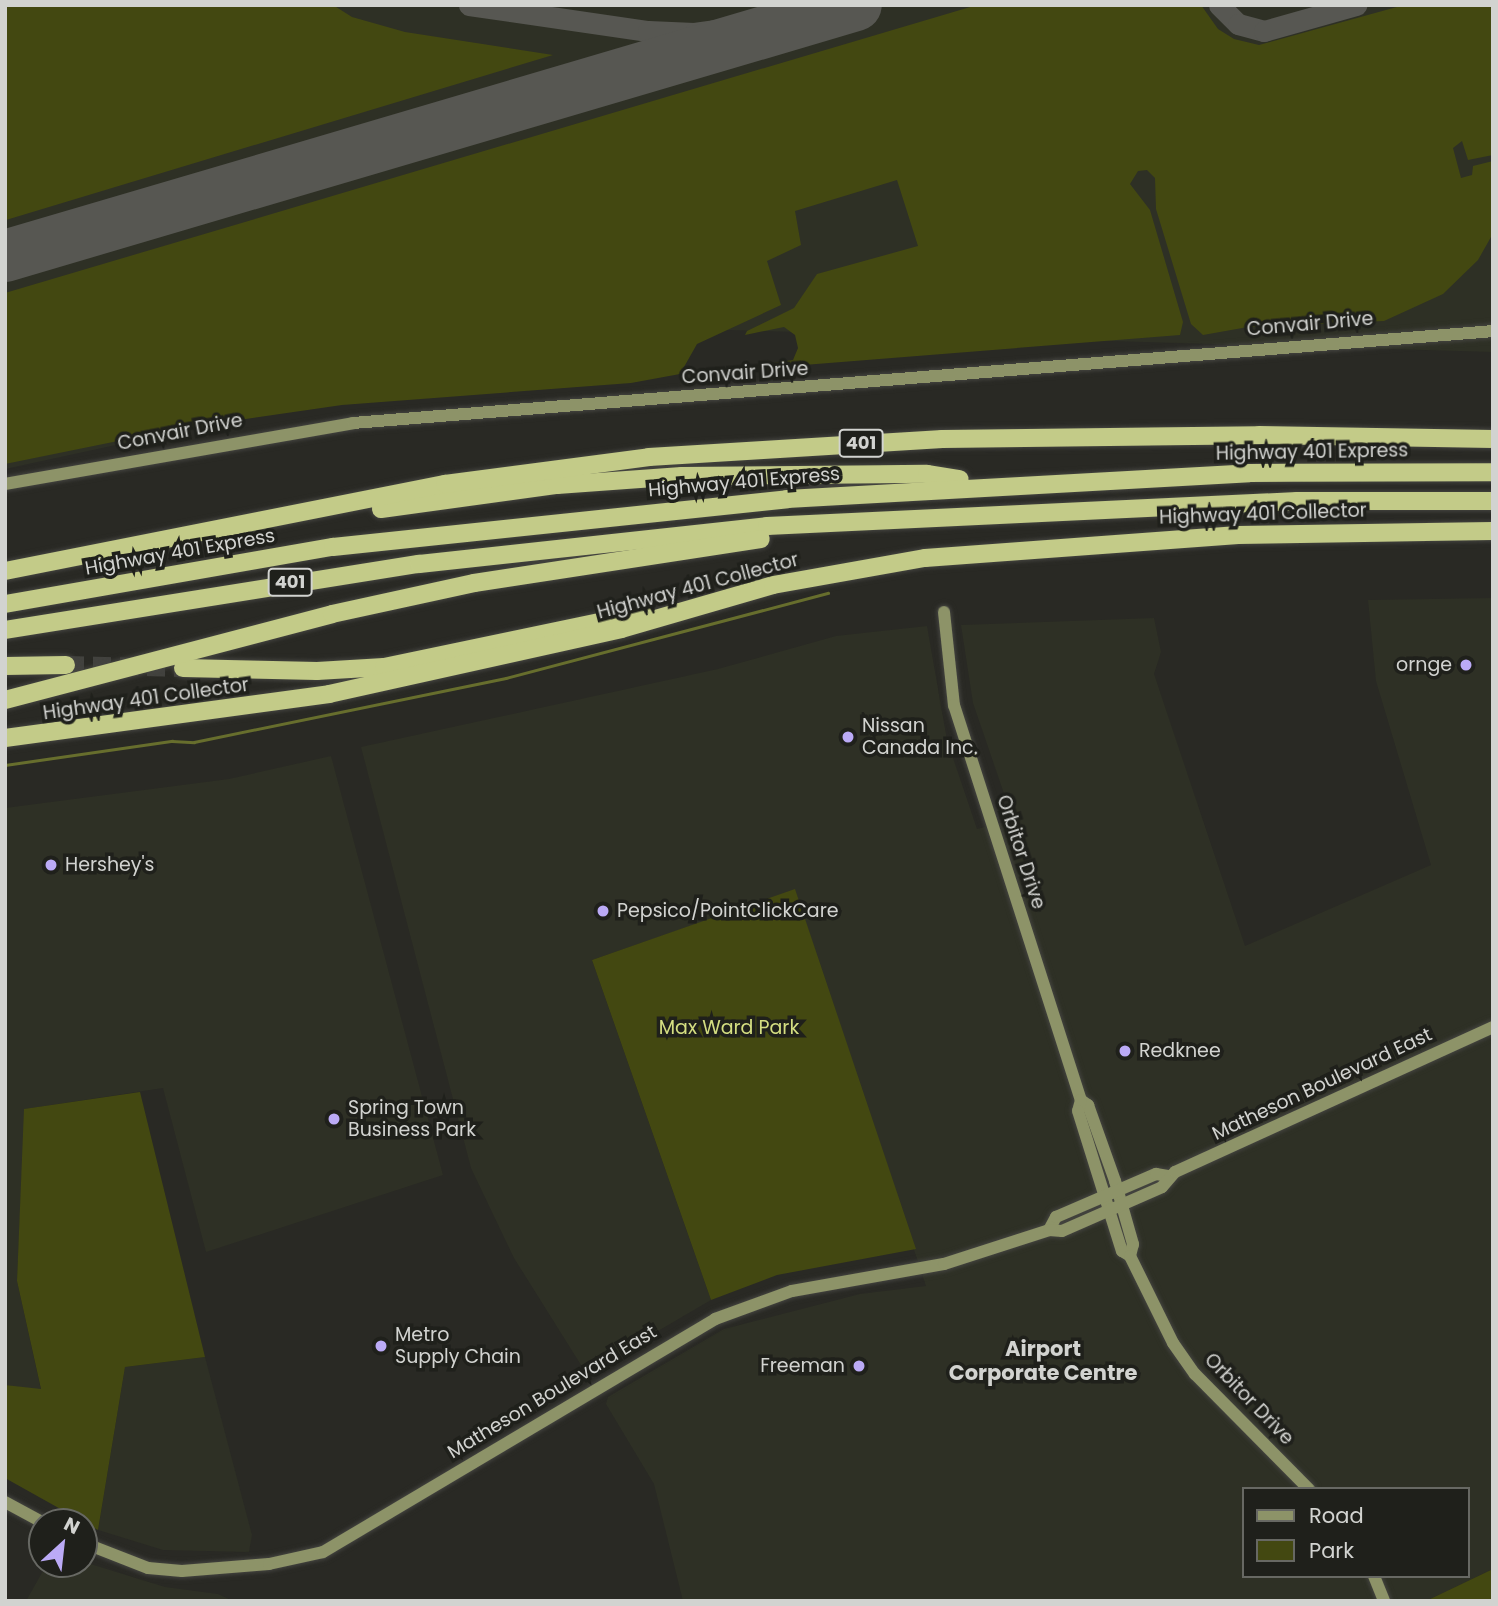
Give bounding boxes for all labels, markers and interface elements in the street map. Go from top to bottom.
street label: Convair Drive [1246,307,1374,341]
street label: Convair Drive [681,357,809,389]
street label: Convair Drive [116,409,244,455]
road number: 401 [838,428,884,458]
street label: Highway 401 Express [1216,439,1408,465]
street label: Highway 401 Express [647,462,841,502]
street label: Highway 401 Collector [1159,499,1367,529]
street label: Highway 401 Express [83,524,277,580]
street label: Highway 401 Collector [595,548,801,624]
road number: 401 [267,568,313,596]
place label: ornge [1396,654,1452,676]
marker: ornge [1458,657,1474,673]
street label: Highway 401 Collector [42,673,250,725]
place label: Nissan Canada Inc. [862,715,978,759]
marker: Nissan Canada Inc. [840,729,856,745]
street label: Orbitor Drive [992,792,1050,912]
place label: Hershey's [65,854,155,876]
marker: Hershey's [43,857,59,873]
place label: Pepsico/PointClickCare [617,900,839,922]
marker: Pepsico/PointClickCare [595,903,611,919]
park label: Max Ward Park [659,1017,799,1039]
street label: Matheson Boulevard East [1209,1023,1435,1145]
place label: Redknee [1139,1040,1221,1062]
marker: Redknee [1117,1043,1133,1059]
place label: Spring Town Business Park [348,1097,476,1141]
marker: Spring Town Business Park [326,1111,342,1127]
street label: Matheson Boulevard East [443,1320,661,1464]
place label: Metro Supply Chain [395,1324,521,1368]
district label: Airport Corporate Centre [949,1336,1137,1386]
marker: Metro Supply Chain [373,1338,389,1354]
street label: Orbitor Drive [1200,1348,1298,1450]
place label: Freeman [760,1355,845,1377]
marker: Freeman [851,1358,867,1374]
legend [1242,1487,1470,1578]
text: Road [1309,1501,1364,1530]
north arrow [28,1508,98,1578]
text: N [59,1510,84,1541]
text: Park [1309,1536,1354,1565]

